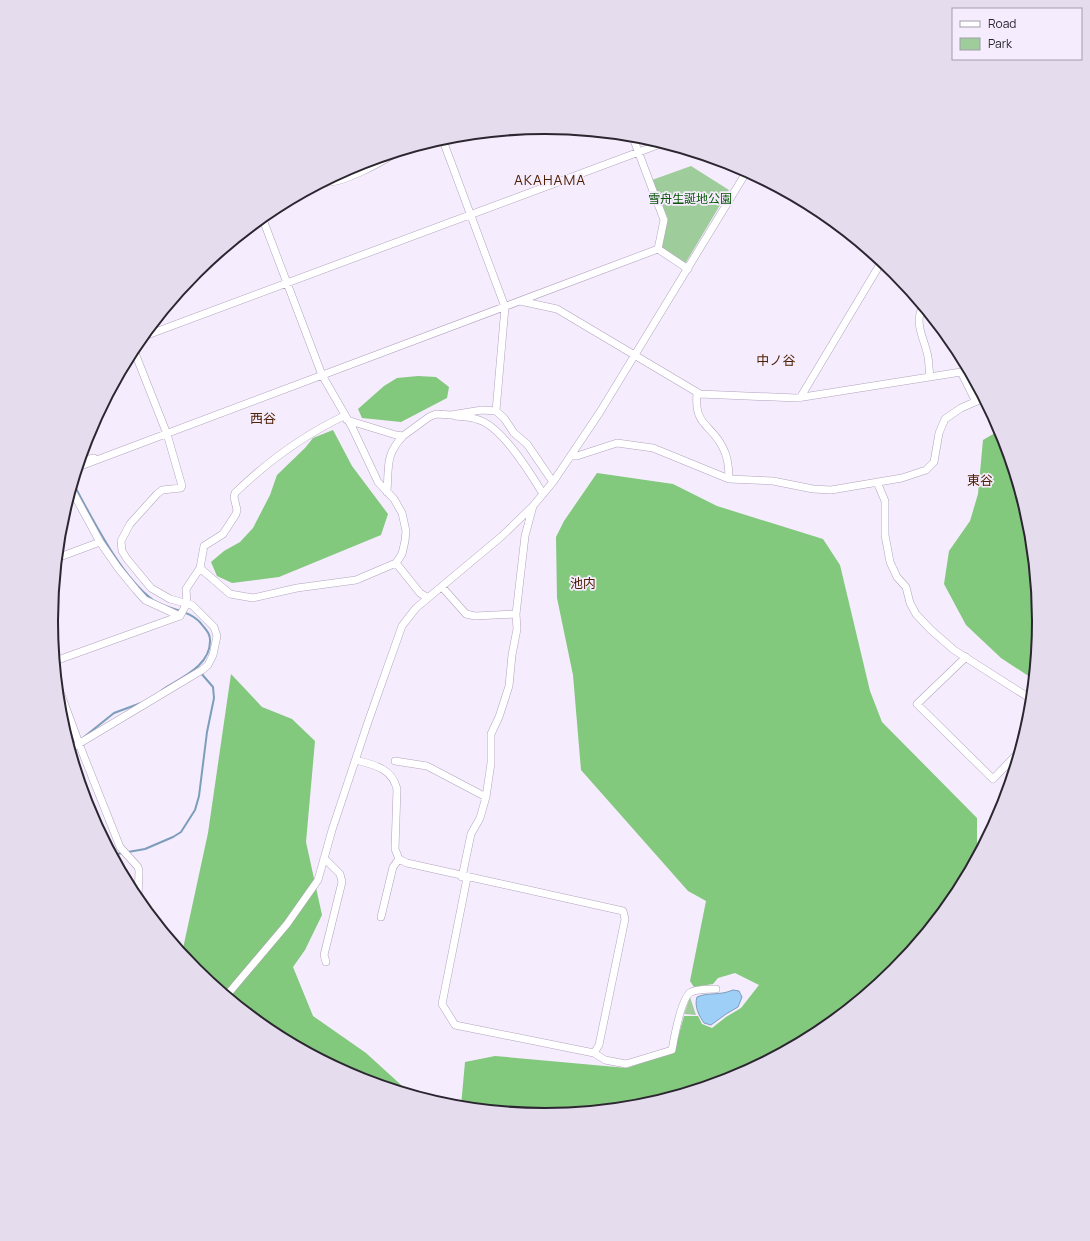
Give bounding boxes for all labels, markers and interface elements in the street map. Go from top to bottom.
legend [952,8,1082,60]
text: Road [988,15,1016,32]
text: Park [988,35,1013,52]
district label: AKAHAMA [514,170,586,189]
park label: 雪舟生誕地公園 [648,190,732,207]
district label: 中ノ谷 [756,351,796,369]
district label: 西谷 [250,409,276,427]
district label: 東谷 [967,471,993,489]
district label: 池内 [570,574,596,592]

